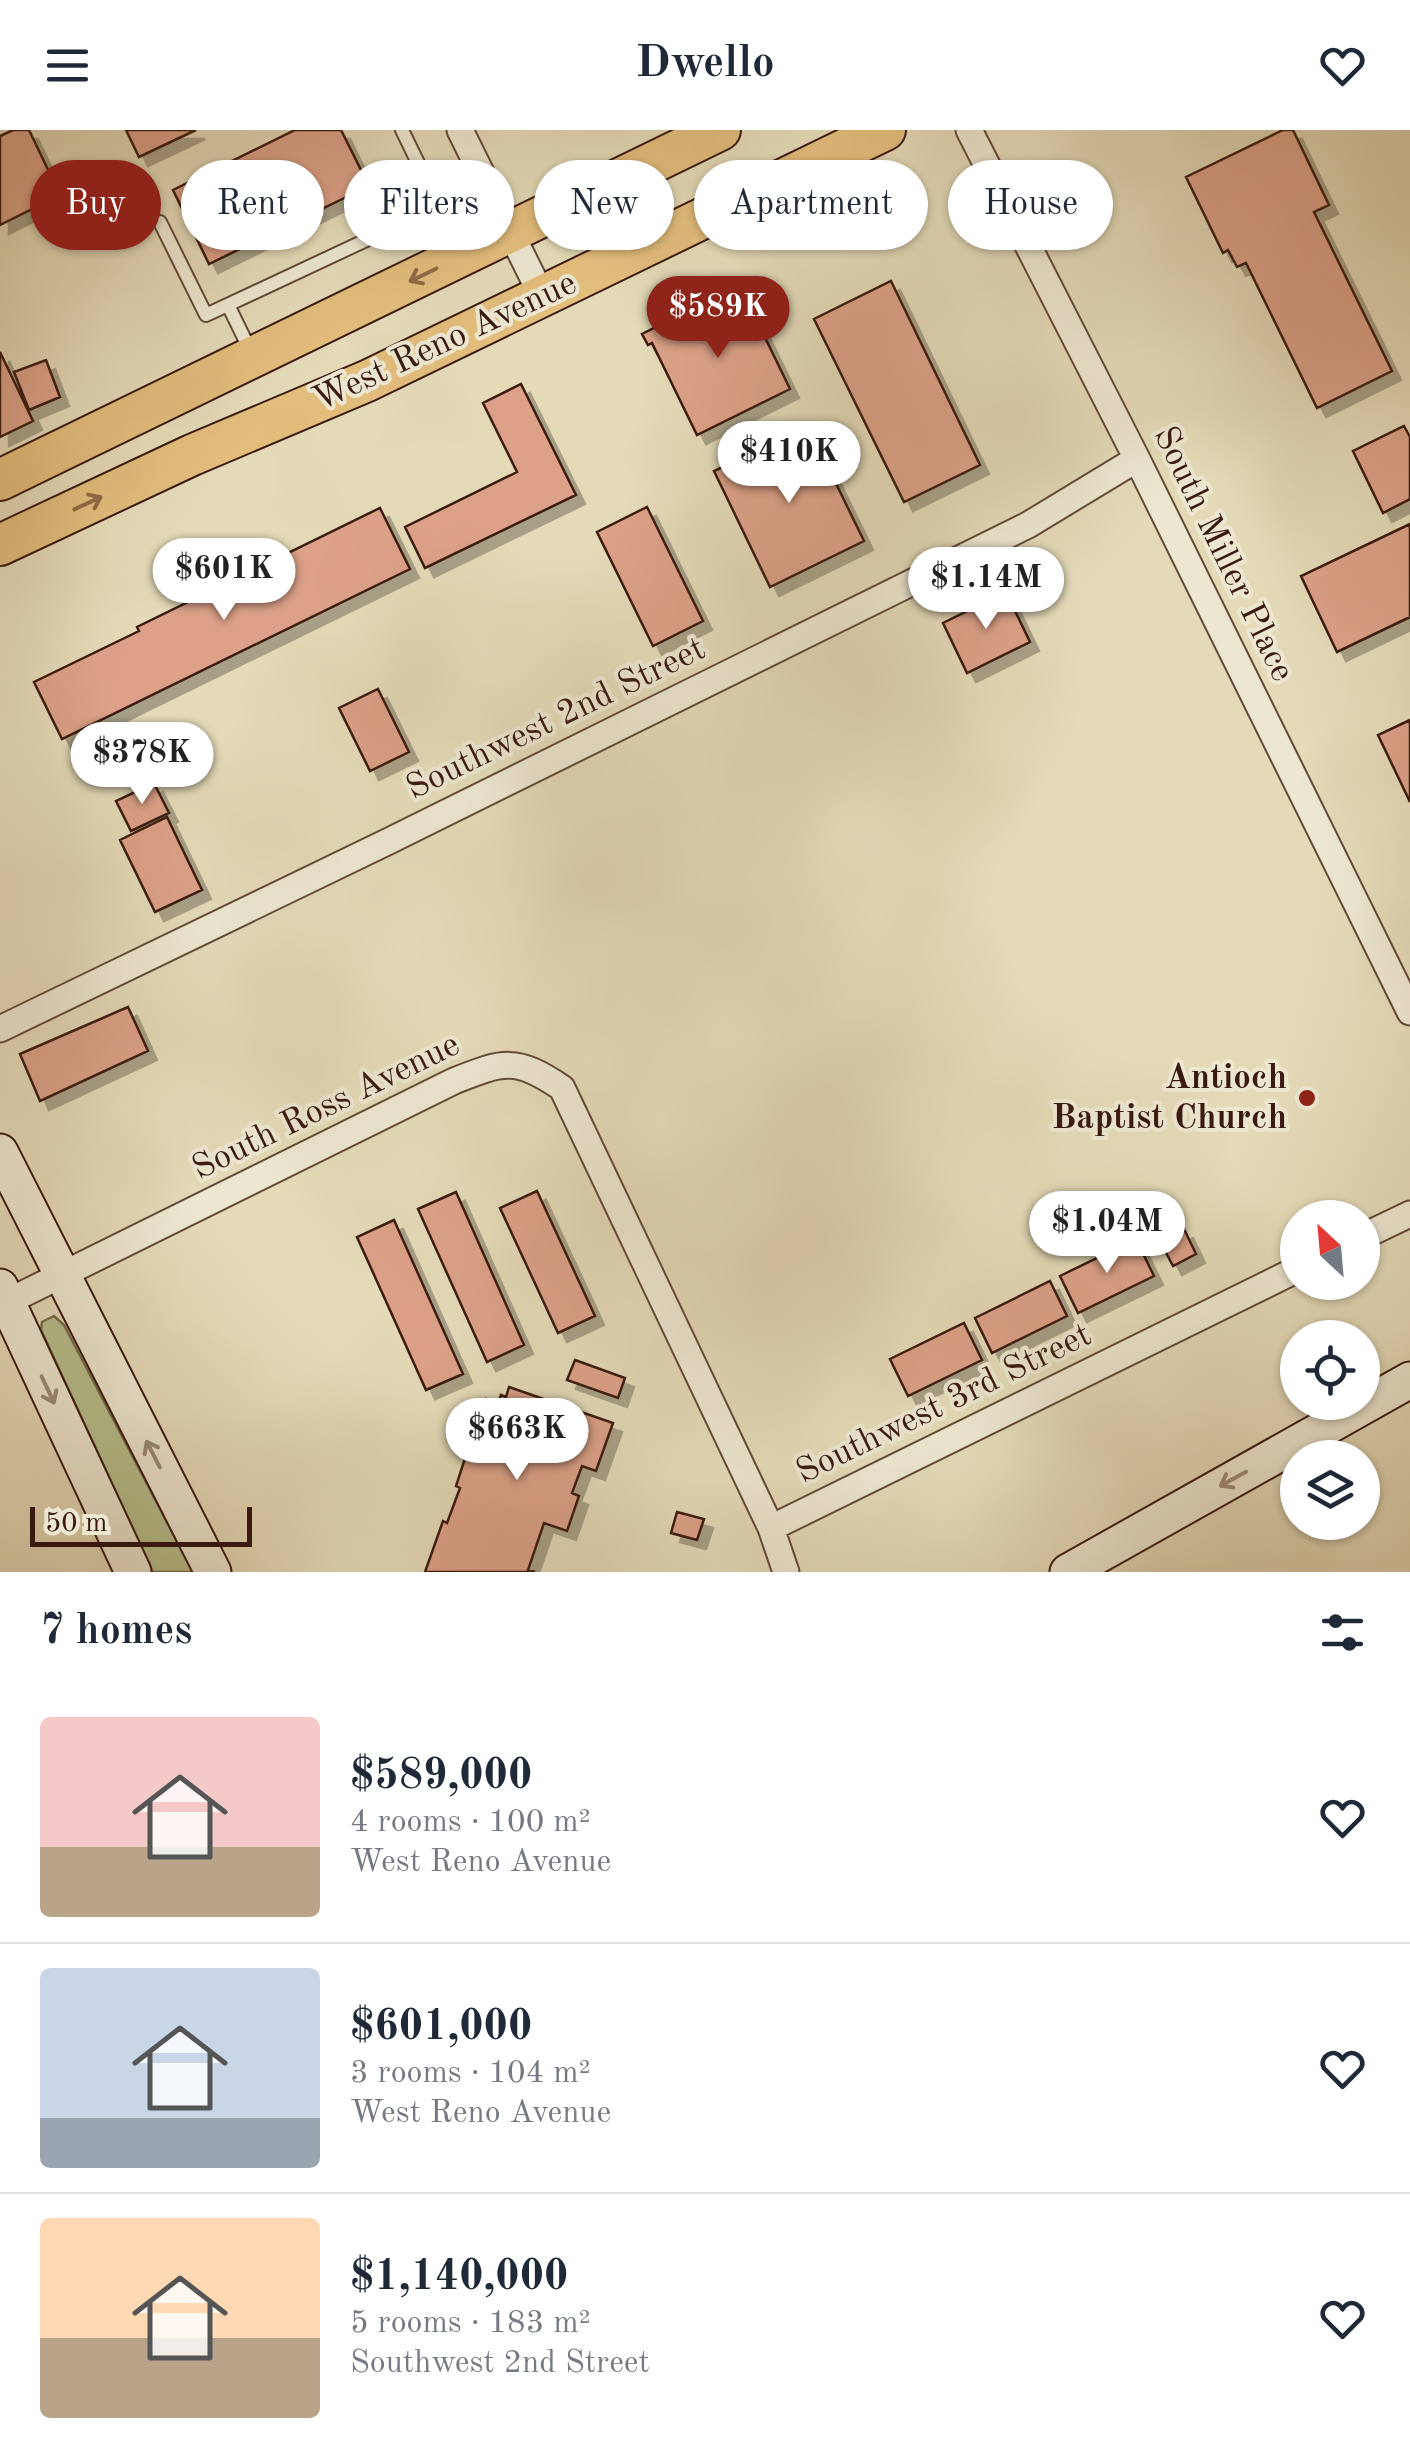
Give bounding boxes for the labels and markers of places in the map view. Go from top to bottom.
pin: $589K [648,276,788,361]
pin: $410K [719,421,859,506]
pin: $601K [154,538,294,623]
pin: $1.14M [905,547,1067,632]
pin: $378K [72,722,212,807]
place label: Antioch Baptist Church [1052,1061,1287,1136]
marker: Antioch Baptist Church [1296,1087,1318,1109]
pin: $1.04M [1026,1191,1188,1276]
pin: $663K [447,1398,587,1483]

